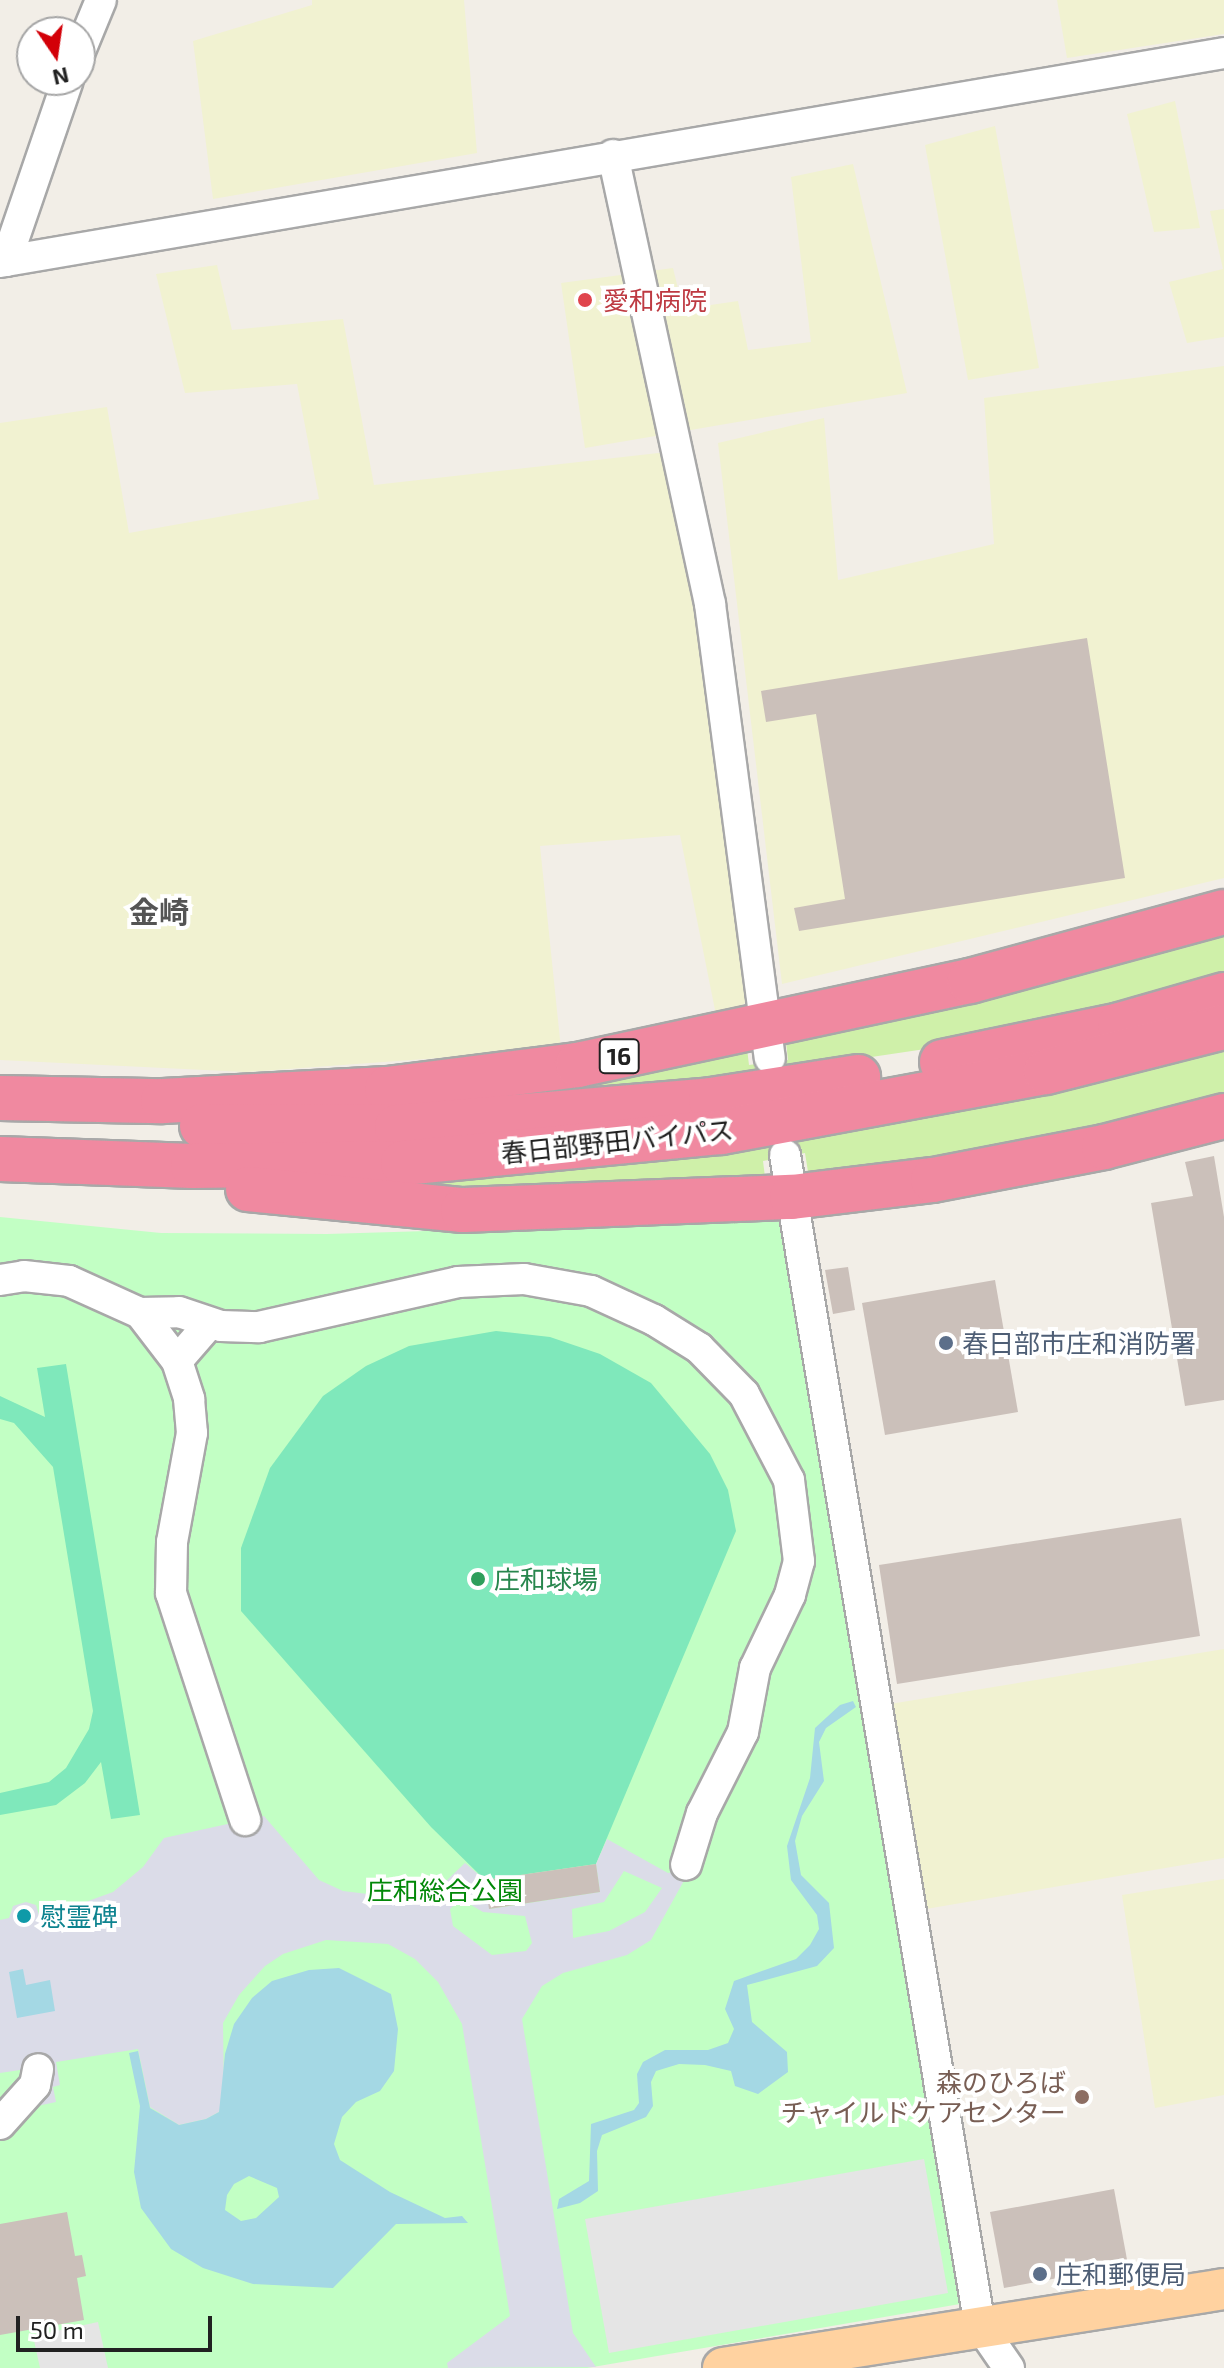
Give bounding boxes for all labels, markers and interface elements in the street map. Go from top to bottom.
north arrow [16,16,96,96]
text: N [50,63,72,92]
place label: 愛和病院 [603,284,707,316]
marker: 愛和病院 [574,289,596,311]
district label: 金崎 [129,893,189,929]
road number: 16 [597,1036,641,1076]
street label: 春日部野田バイパス [499,1113,735,1169]
place label: 春日部市庄和消防署 [962,1327,1196,1359]
marker: 春日部市庄和消防署 [937,1334,955,1352]
place label: 庄和球場 [494,1563,598,1595]
marker: 庄和球場 [469,1570,487,1588]
park label: 庄和総合公園 [367,1874,523,1906]
place label: 慰霊碑 [40,1900,118,1932]
marker: 慰霊碑 [15,1907,33,1925]
place label: 森のひろば チャイルドケアセンター [780,2066,1066,2128]
marker: 森のひろば チャイルドケアセンター [1073,2088,1091,2106]
place label: 庄和郵便局 [1056,2258,1186,2290]
marker: 庄和郵便局 [1031,2265,1049,2283]
scale bar [20,2300,216,2350]
text: 50 m [30,2315,84,2344]

